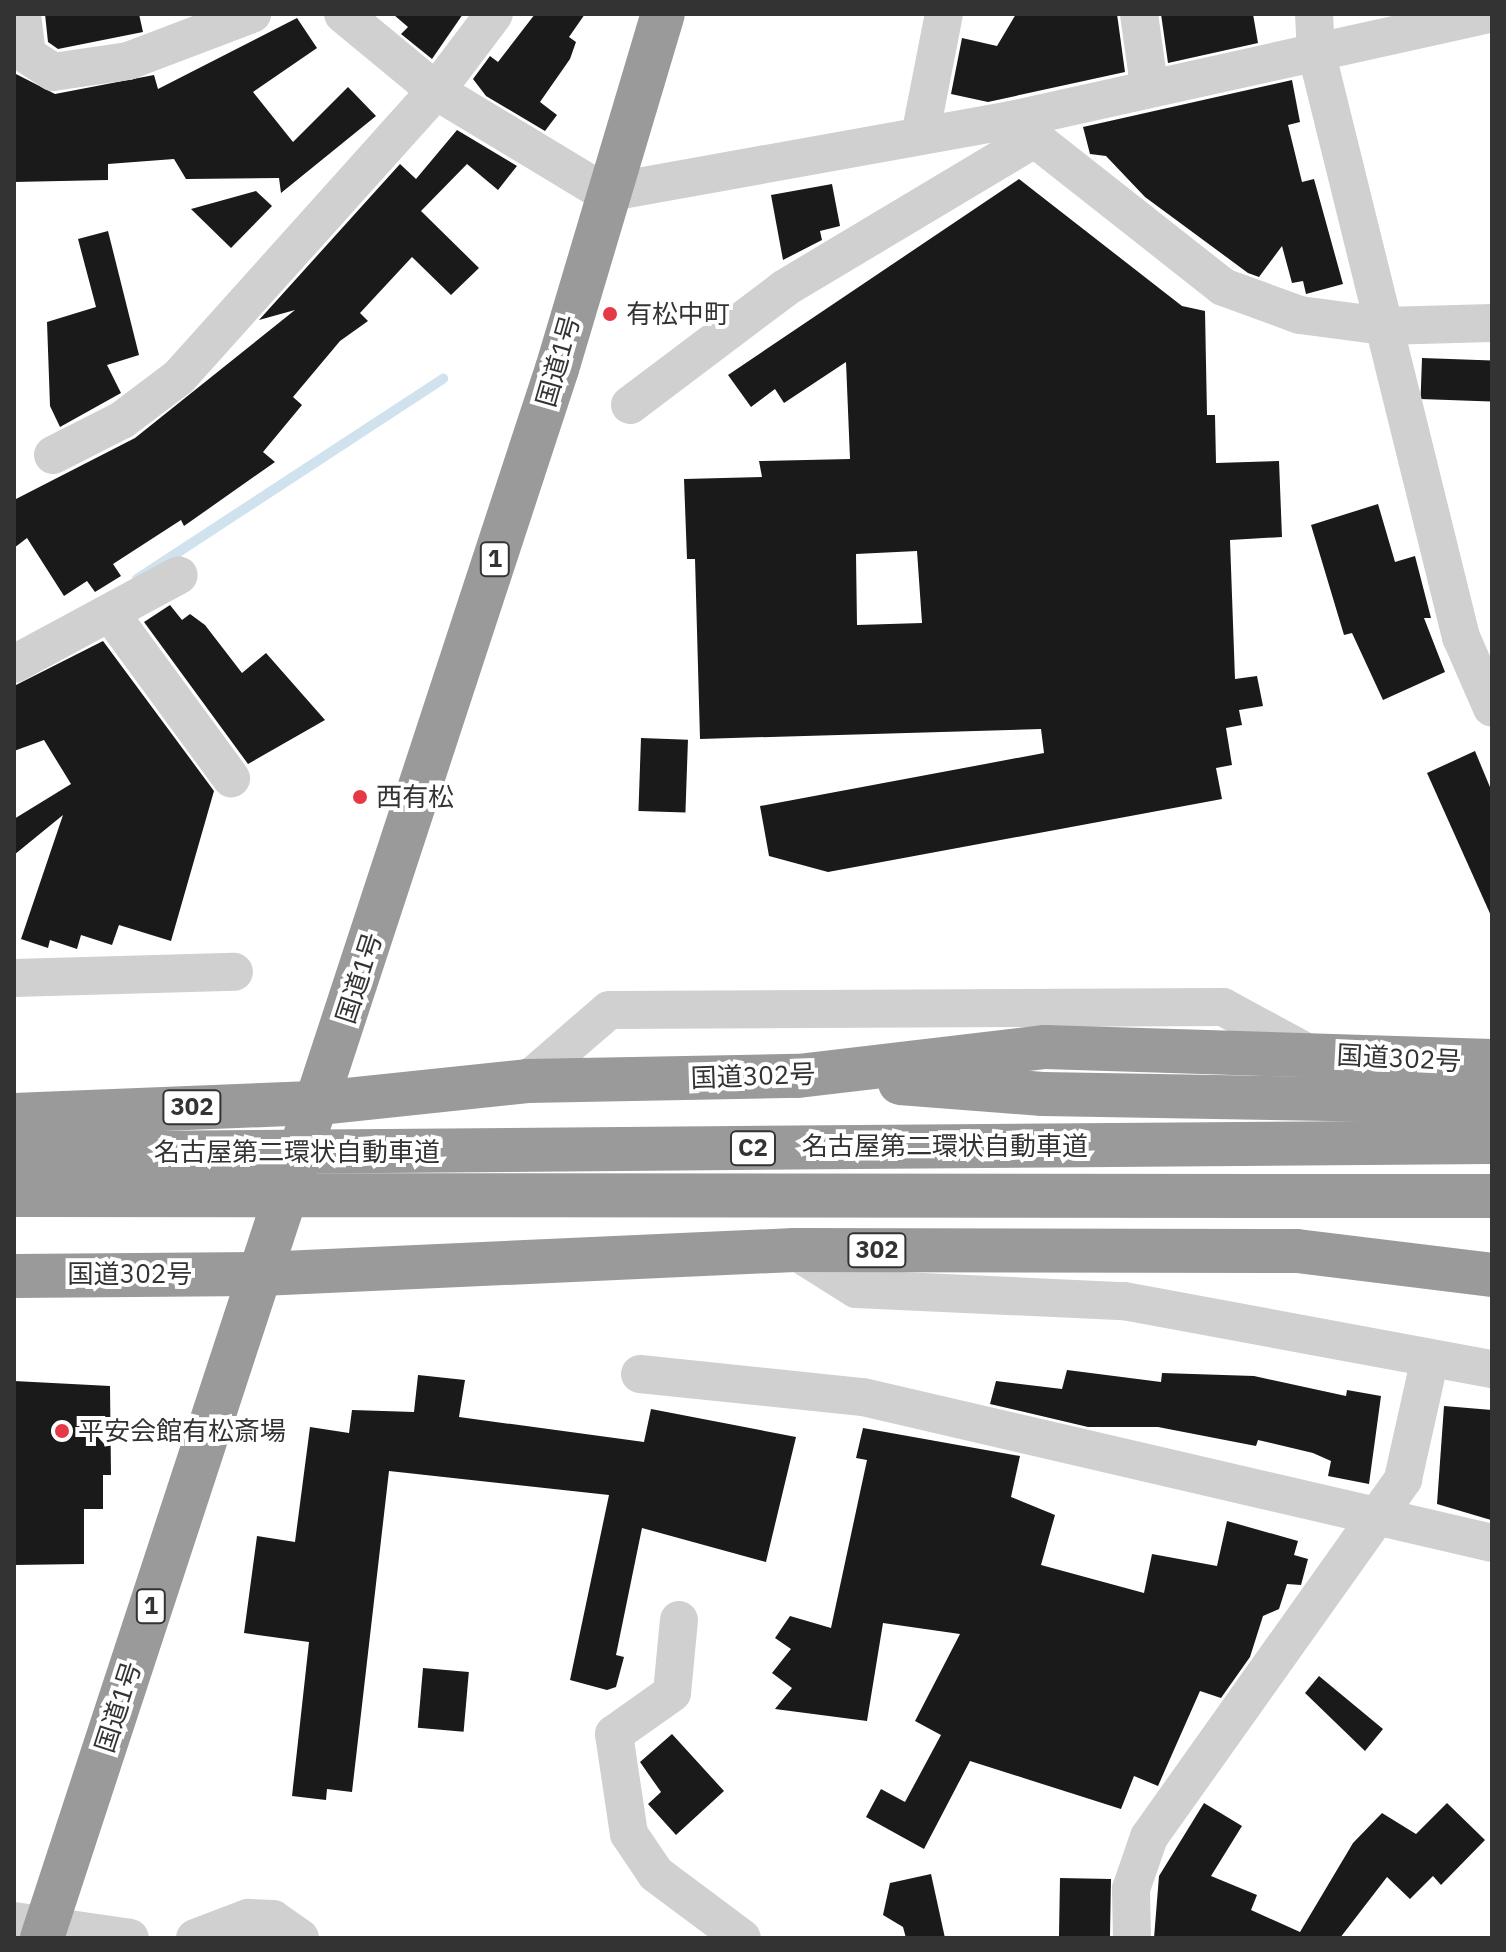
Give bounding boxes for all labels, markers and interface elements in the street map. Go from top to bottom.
place label: 有松中町 [626,298,730,330]
marker: 有松中町 [601,305,619,323]
street label: 国道1号 [530,312,586,410]
road number: 1 [479,539,511,579]
place label: 西有松 [376,781,454,813]
marker: 西有松 [351,788,369,806]
street label: 国道1号 [330,929,388,1027]
street label: 国道302号 [1336,1039,1462,1077]
street label: 国道302号 [690,1058,816,1094]
road number: 302 [162,1087,222,1127]
road number: C2 [729,1128,777,1168]
street label: 名古屋第二環状自動車道 [802,1130,1088,1162]
street label: 名古屋第二環状自動車道 [154,1136,440,1168]
road number: 302 [847,1230,907,1270]
street label: 国道302号 [68,1258,192,1290]
place label: 平安会館有松斎場 [78,1415,286,1447]
marker: 平安会館有松斎場 [53,1422,71,1440]
road number: 1 [135,1586,167,1626]
street label: 国道1号 [89,1658,147,1756]

